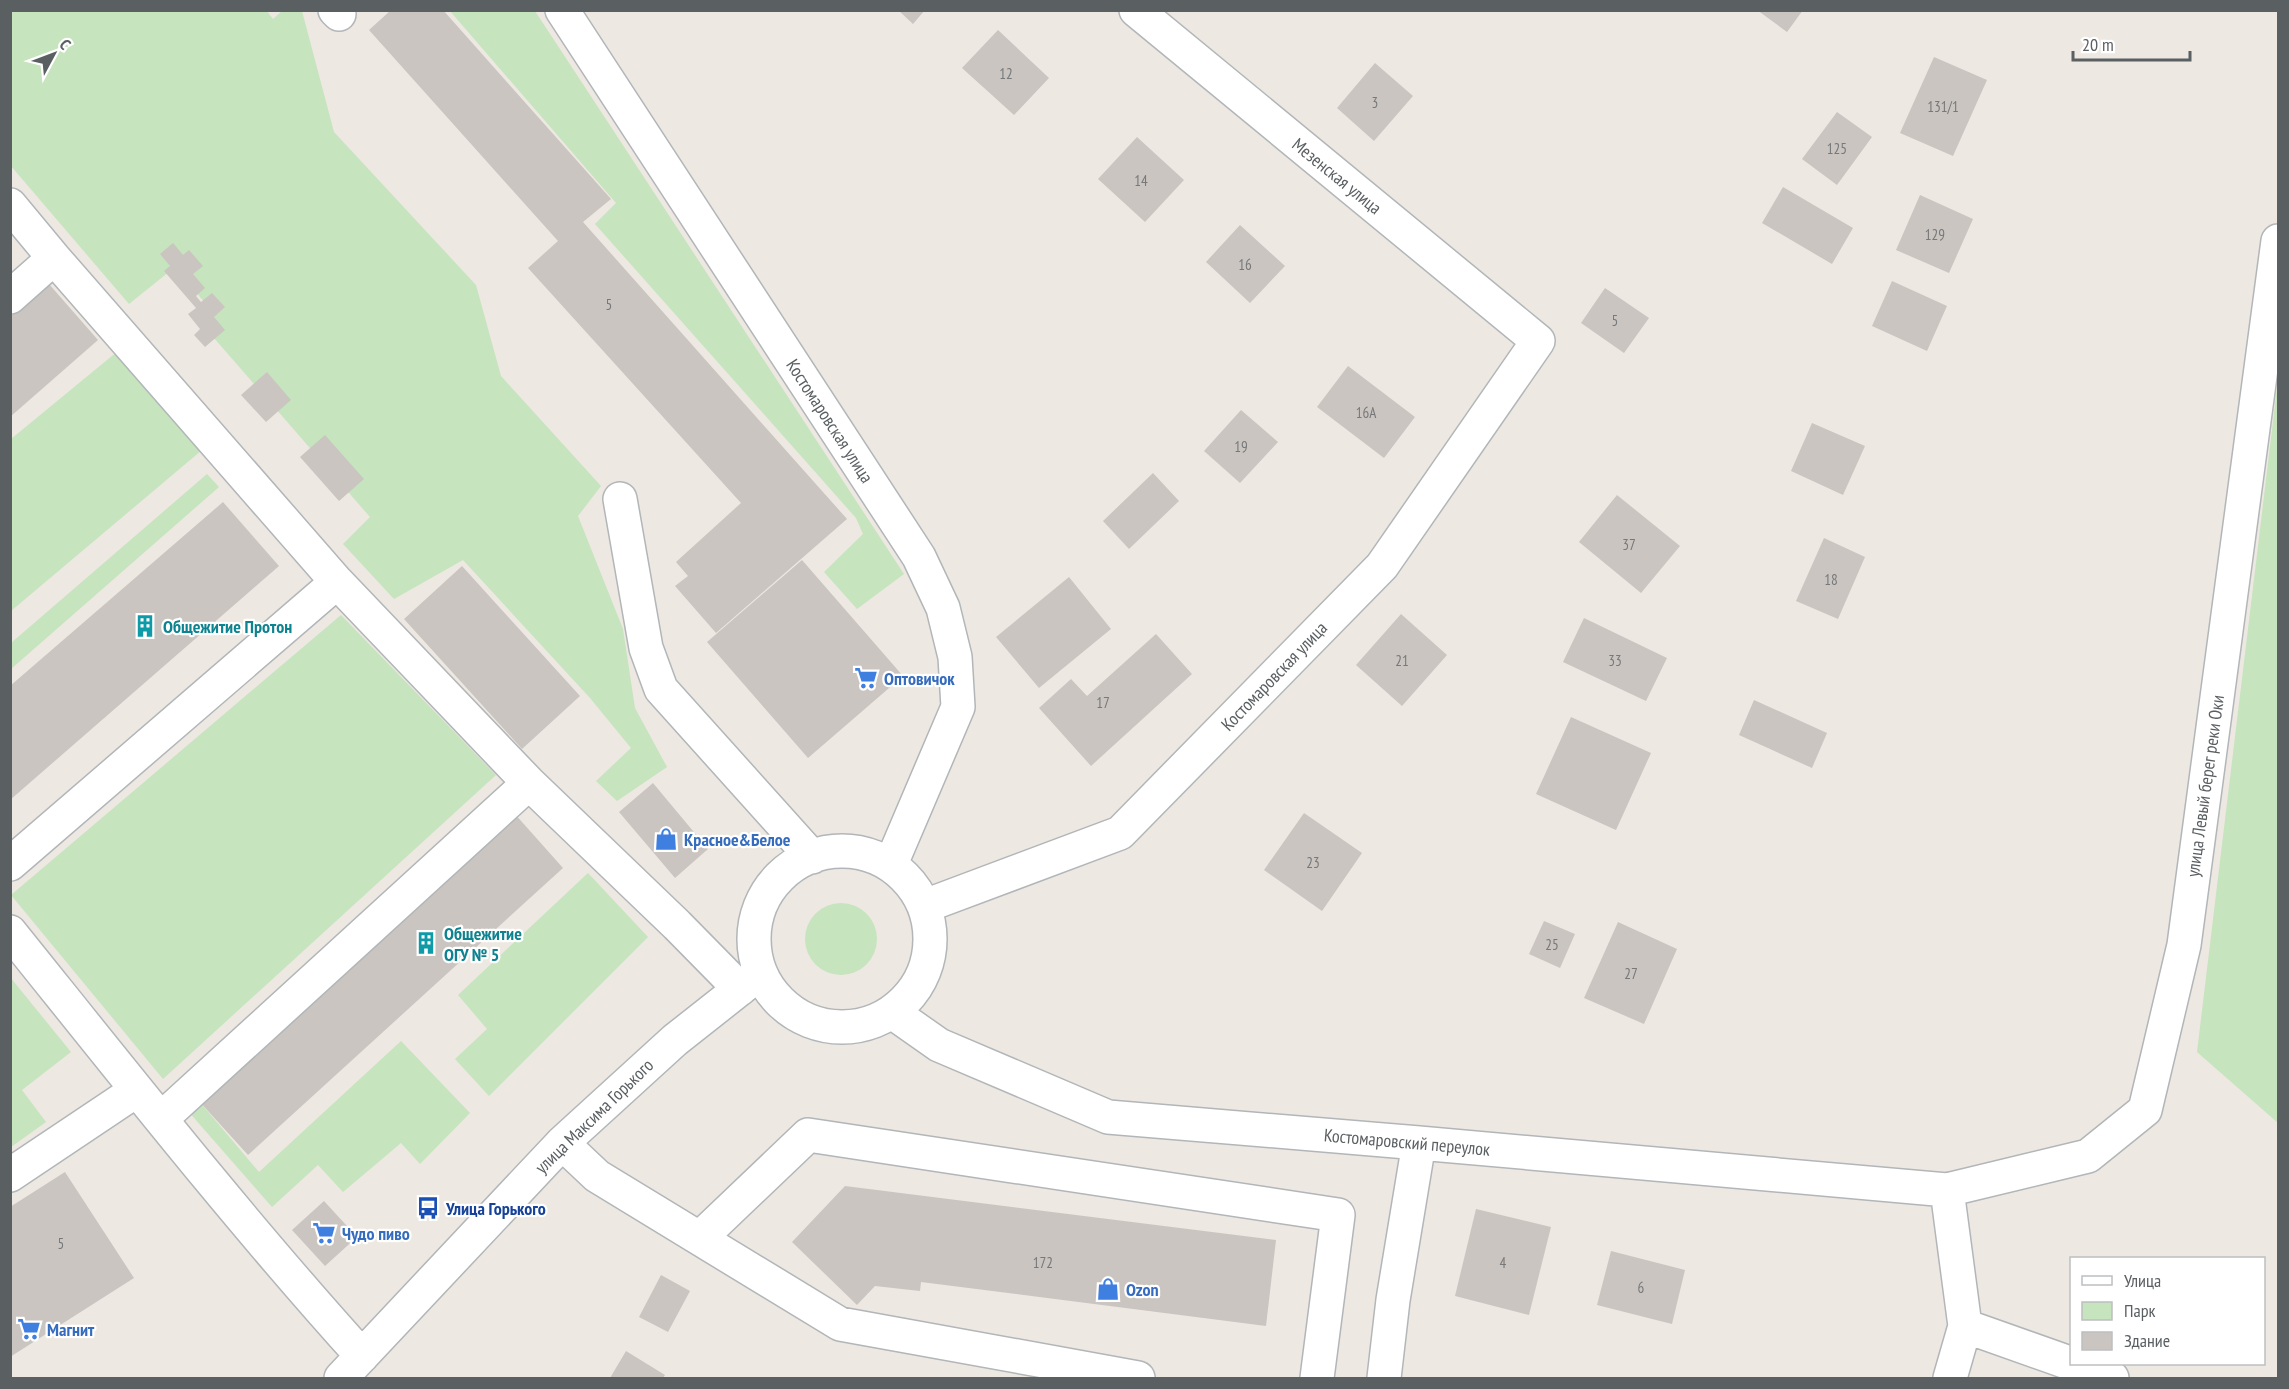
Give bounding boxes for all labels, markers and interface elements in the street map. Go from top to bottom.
north arrow [24,24,84,84]
scale bar [2073,24,2190,62]
text: 20 m [2082,33,2114,56]
text: С [55,35,76,54]
house number: 12 [999,64,1013,83]
house number: 3 [1372,93,1378,112]
house number: 131/1 [1927,97,1959,116]
street label: Мезенская улица [1288,133,1386,219]
house number: 125 [1827,139,1847,158]
house number: 14 [1134,171,1148,190]
house number: 129 [1925,225,1945,244]
house number: 16 [1238,255,1252,274]
house number: 5 [606,295,612,314]
house number: 5 [1612,311,1618,330]
street label: Костомаровская улица [781,355,879,487]
house number: 16А [1356,403,1377,422]
house number: 19 [1234,437,1248,456]
house number: 37 [1622,535,1636,554]
house number: 18 [1824,570,1838,589]
building icon: Общежитие Протон [132,613,158,639]
place label: Общежитие Протон [163,615,292,638]
street label: Костомаровская улица [1216,617,1332,735]
house number: 21 [1395,651,1409,670]
house number: 33 [1608,651,1622,670]
supermarket icon: Оптовичок [853,665,879,691]
place label: Оптовичок [884,667,955,690]
house number: 17 [1096,693,1110,712]
street label: улица Левый берег реки Оки [2181,693,2229,879]
shop icon: Красное&Белое [653,826,679,852]
place label: Красное&Белое [684,828,791,851]
house number: 23 [1306,853,1320,872]
place label: Общежитие ОГУ № 5 [444,922,522,966]
building icon: Общежитие ОГУ № 5 [413,930,439,956]
house number: 25 [1545,935,1559,954]
house number: 27 [1624,964,1638,983]
street label: улица Максима Горького [530,1054,658,1178]
street label: Костомаровский переулок [1323,1123,1491,1161]
bus stop icon: Улица Горького [415,1195,441,1221]
place label: Улица Горького [445,1197,546,1220]
supermarket icon: Чудо пиво [311,1220,337,1246]
place label: Чудо пиво [342,1222,410,1245]
house number: 5 [58,1234,64,1253]
house number: 172 [1033,1253,1053,1272]
house number: 4 [1500,1253,1507,1272]
legend [2070,1257,2265,1365]
text: Улица [2124,1269,2161,1292]
shop icon: Ozon [1095,1276,1121,1302]
place label: Ozon [1126,1278,1159,1301]
house number: 6 [1638,1278,1645,1297]
text: Парк [2124,1299,2155,1322]
supermarket icon: Магнит [16,1316,42,1342]
place label: Магнит [47,1318,95,1341]
text: Здание [2124,1329,2170,1352]

